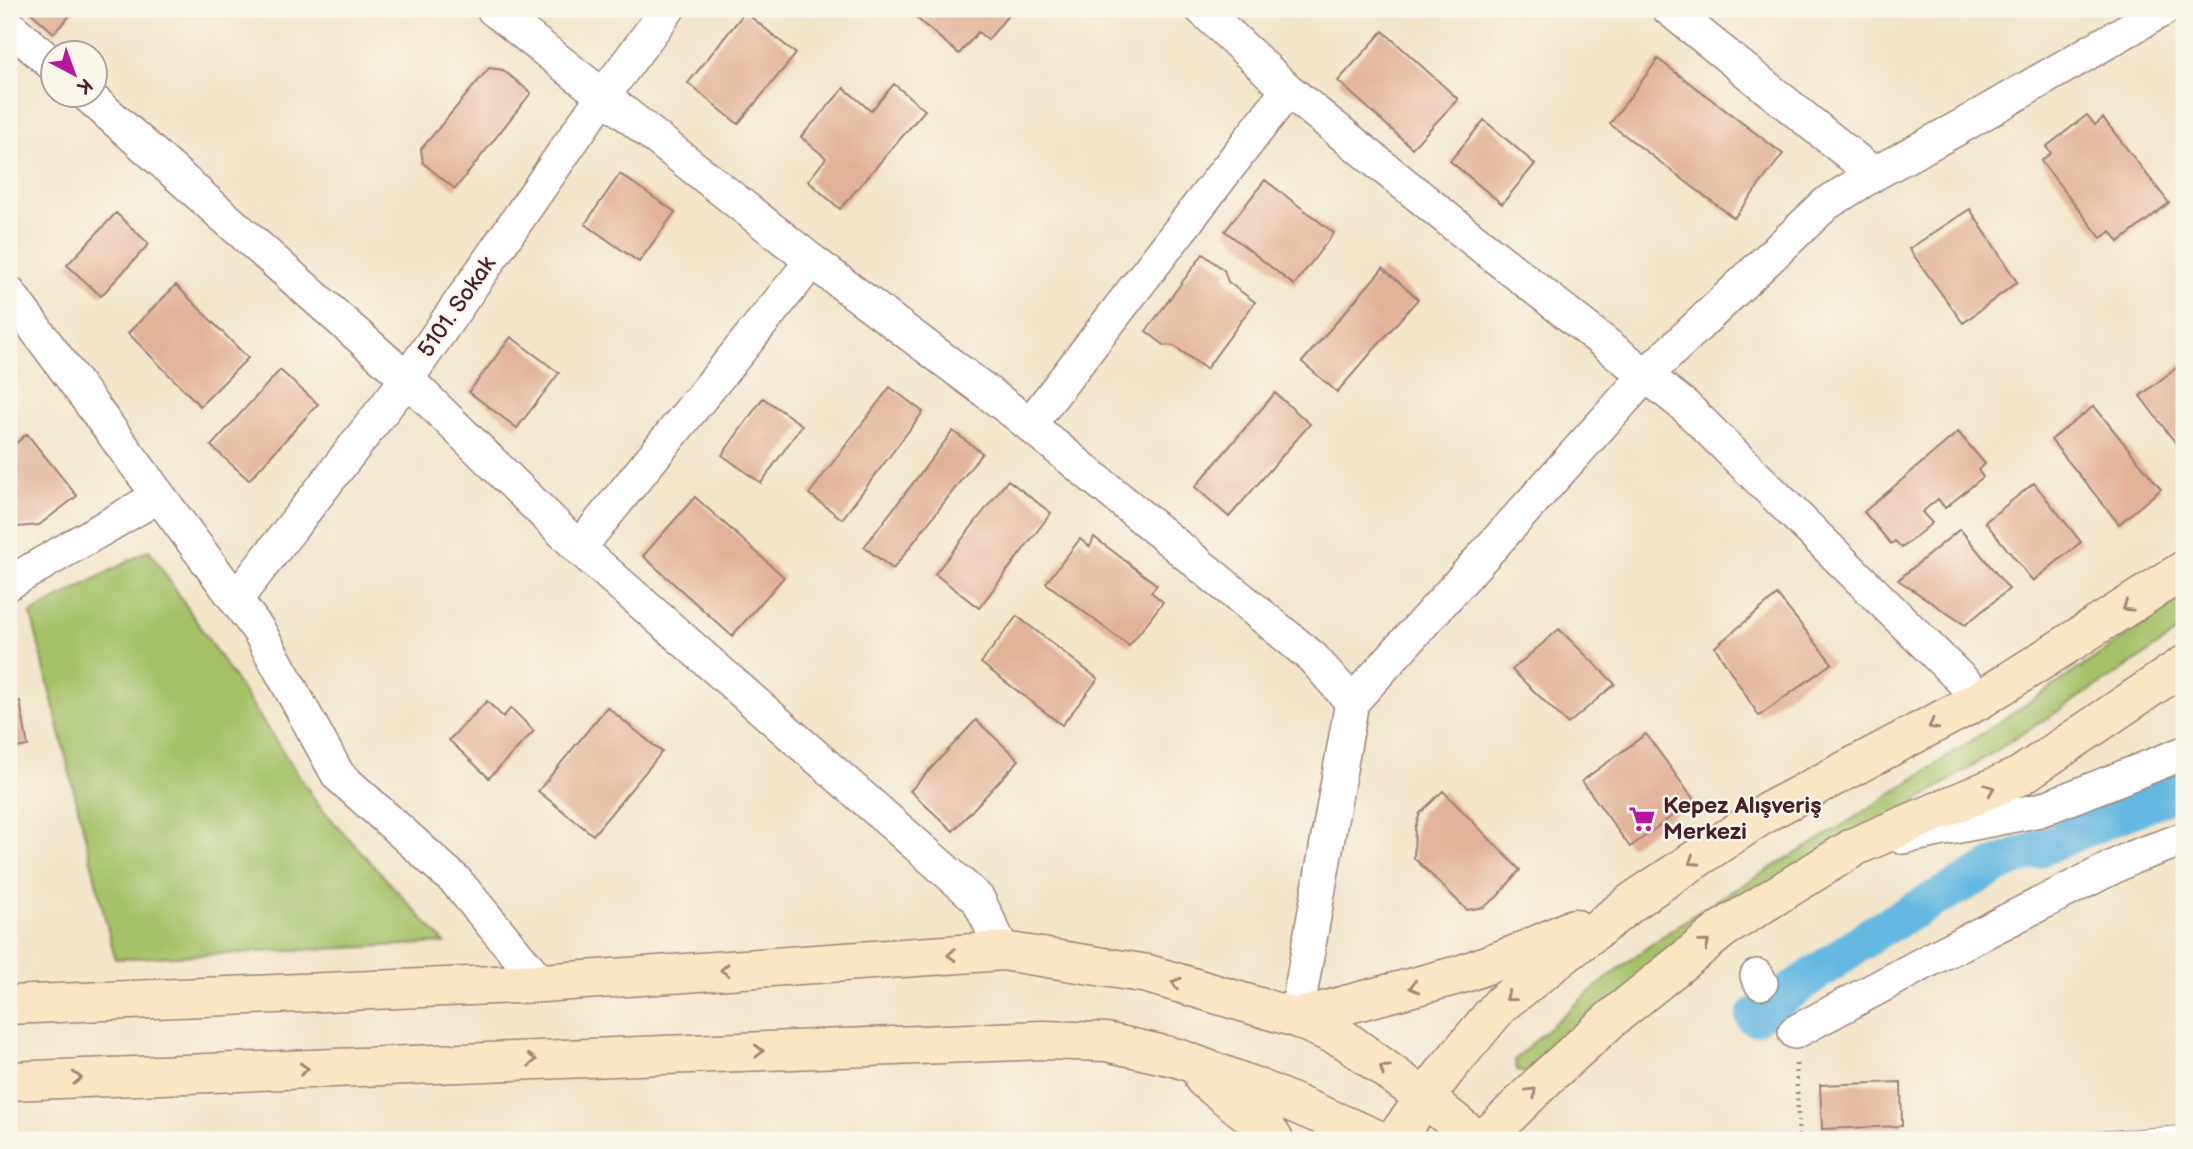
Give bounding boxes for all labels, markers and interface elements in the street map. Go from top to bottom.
north arrow [38,38,108,108]
text: K [72,73,97,99]
street label: 5101. Sokak [412,251,502,363]
one-way arrow [2122,599,2135,612]
one-way arrow [1928,717,1940,730]
one-way arrow [1982,783,1995,797]
place label: Kepez Alışveriş Merkezi [1663,792,1821,846]
supermarket icon: Kepez Alışveriş Merkezi [1627,804,1657,834]
one-way arrow [1687,853,1700,866]
one-way arrow [1697,939,1709,952]
one-way arrow [946,947,957,962]
one-way arrow [719,962,730,977]
one-way arrow [1170,976,1182,991]
one-way arrow [1408,979,1420,993]
one-way arrow [1505,988,1517,1001]
one-way arrow [754,1044,765,1059]
one-way arrow [527,1052,537,1068]
one-way arrow [299,1061,310,1076]
one-way arrow [1379,1064,1392,1077]
one-way arrow [72,1070,83,1085]
one-way arrow [1524,1087,1537,1100]

